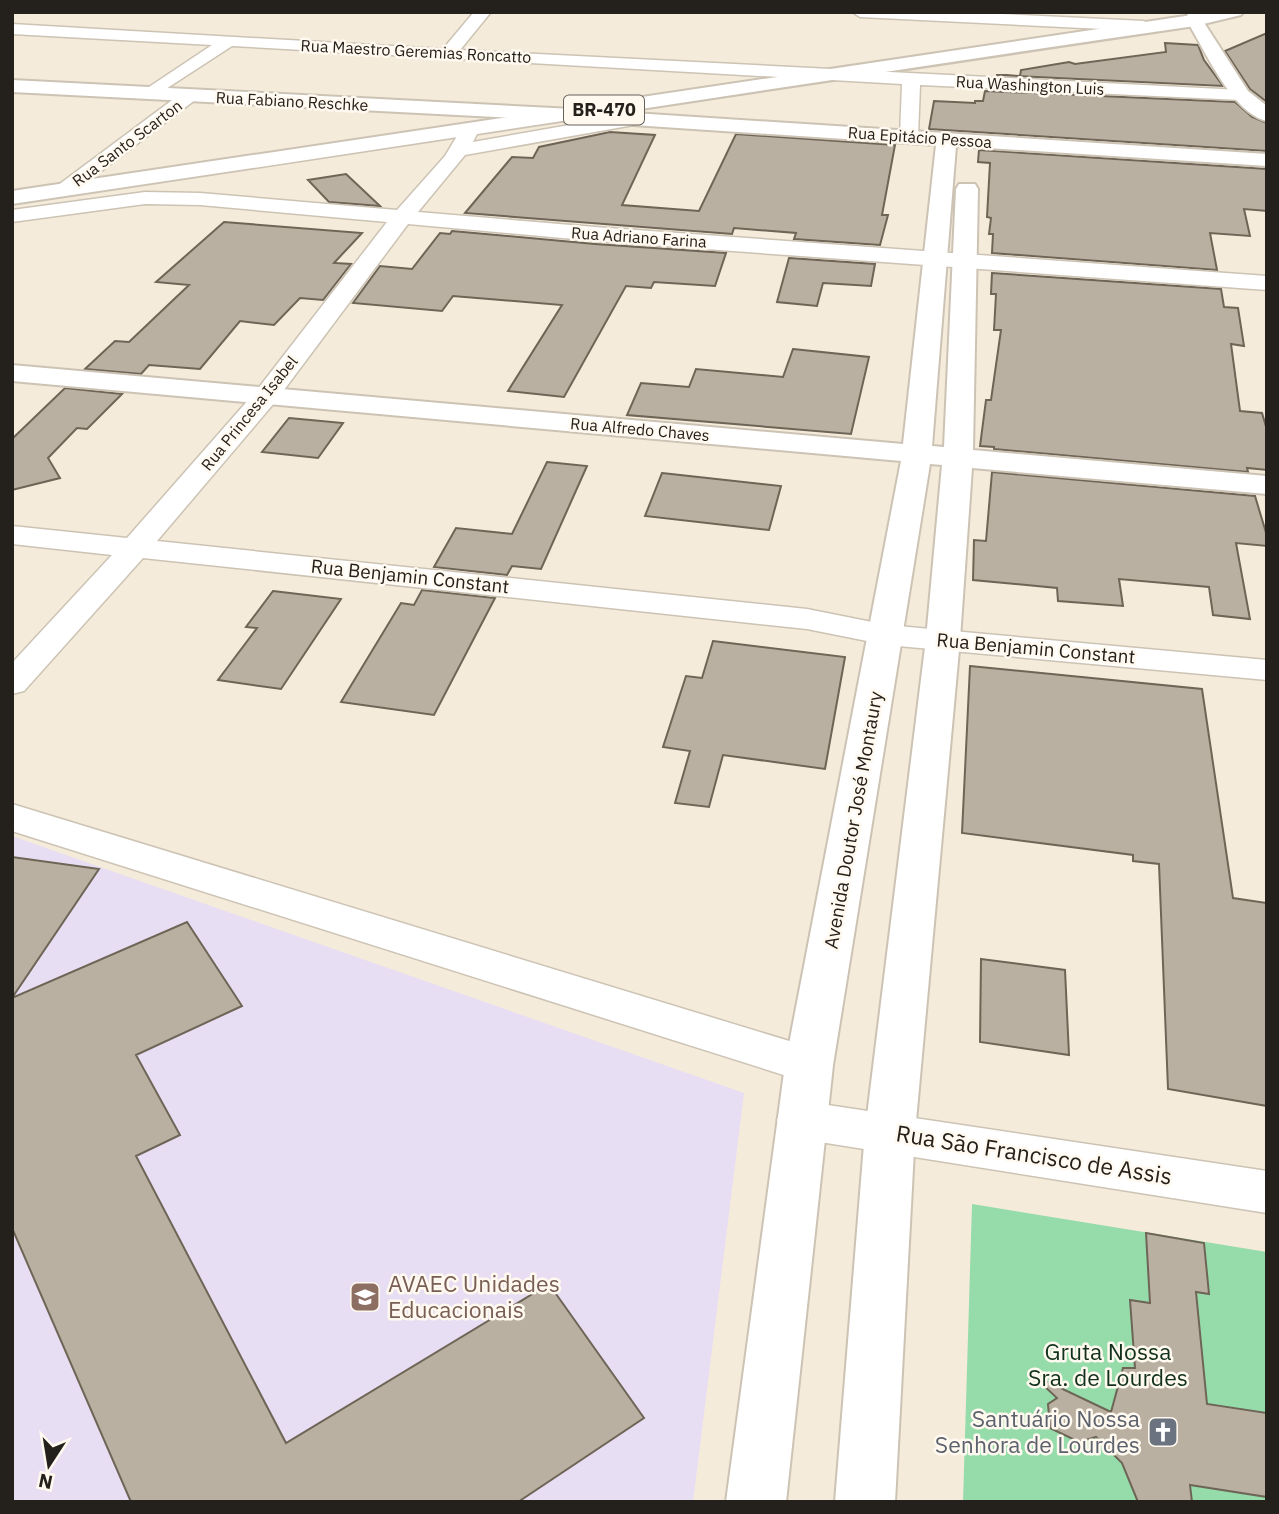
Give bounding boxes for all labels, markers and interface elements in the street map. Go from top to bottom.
street label: Rua Maestro Geremias Roncatto [300,35,532,67]
street label: Rua Washington Luis [955,71,1105,99]
street label: Rua Fabiano Reschke [215,87,369,115]
street label: Rua Santo Scarton [68,95,186,191]
road number: BR-470 [564,96,644,124]
street label: Rua Epitácio Pessoa [847,122,993,152]
street label: Rua Adriano Farina [571,222,708,252]
street label: Rua Princesa Isabel [196,351,302,475]
street label: Rua Alfredo Chaves [569,413,711,445]
street label: Rua Benjamin Constant [310,554,510,598]
street label: Rua Benjamin Constant [936,627,1136,669]
street label: Avenida Doutor José Montaury [819,689,888,951]
street label: Rua São Francisco de Assis [894,1117,1174,1191]
place label: AVAEC Unidades Educacionais [388,1268,560,1324]
school or university icon: AVAEC Unidades Educacionais [348,1280,382,1314]
park label: Gruta Nossa Sra. de Lourdes [1028,1336,1188,1392]
place label: Santuário Nossa Senhora de Lourdes [935,1403,1140,1459]
church icon: Santuário Nossa Senhora de Lourdes [1146,1415,1180,1449]
north arrow [14,1430,84,1500]
text: N [36,1468,55,1495]

